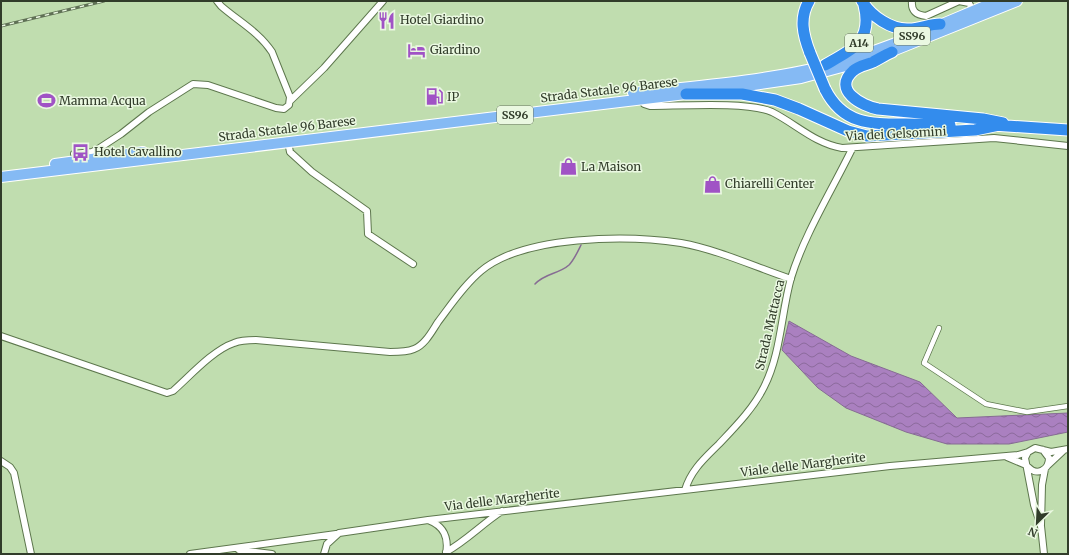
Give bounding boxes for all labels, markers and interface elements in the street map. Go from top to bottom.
restaurant icon: Hotel Giardino [377,10,397,30]
place label: Hotel Giardino [400,12,484,27]
road number: SS96 [894,27,930,45]
road number: A14 [845,34,873,52]
hotel icon: Giardino [407,40,427,60]
place label: Giardino [430,42,480,57]
street label: Strada Statale 96 Barese [539,74,678,105]
fuel station icon: IP [424,87,444,107]
place label: IP [447,89,459,104]
sports icon: Mamma Acqua [36,91,56,111]
place label: Mamma Acqua [59,93,146,108]
road number: SS96 [497,106,533,124]
street label: Strada Statale 96 Barese [217,113,356,144]
street label: Via dei Gelsomini [844,123,947,144]
bus stop icon: Hotel Cavallino [71,142,91,162]
place label: Hotel Cavallino [94,144,181,159]
shop icon: La Maison [558,157,578,177]
place label: La Maison [581,159,641,174]
shop icon: Chiarelli Center [702,174,722,194]
place label: Chiarelli Center [725,176,815,191]
street label: Strada Mattacca [752,277,787,372]
street label: Viale delle Margherite [739,449,866,480]
street label: Via delle Margherite [443,485,560,514]
north arrow [1017,503,1057,543]
text: N [1026,524,1040,540]

